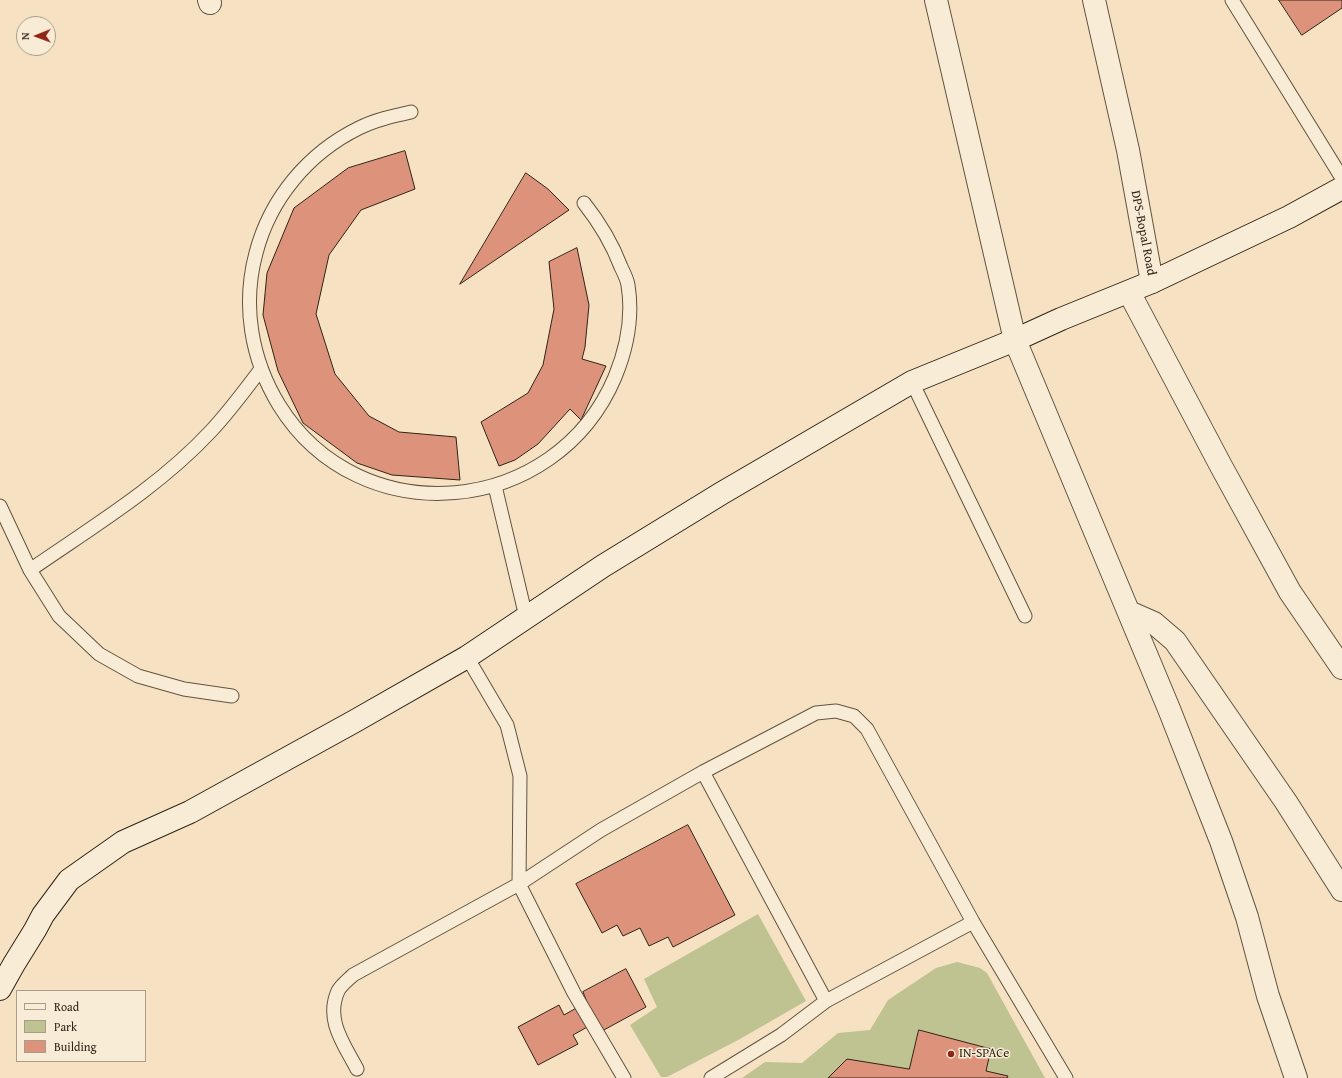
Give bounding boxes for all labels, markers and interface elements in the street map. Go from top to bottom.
north arrow [16,16,56,56]
text: N [17,32,33,40]
street label: DPS-Bopal Road [1127,189,1159,277]
legend [16,990,146,1062]
text: Road [54,998,79,1015]
text: Park [54,1018,77,1035]
text: Building [54,1038,97,1055]
place label: IN-SPACe [959,1046,1009,1062]
marker: IN-SPACe [946,1049,956,1059]

